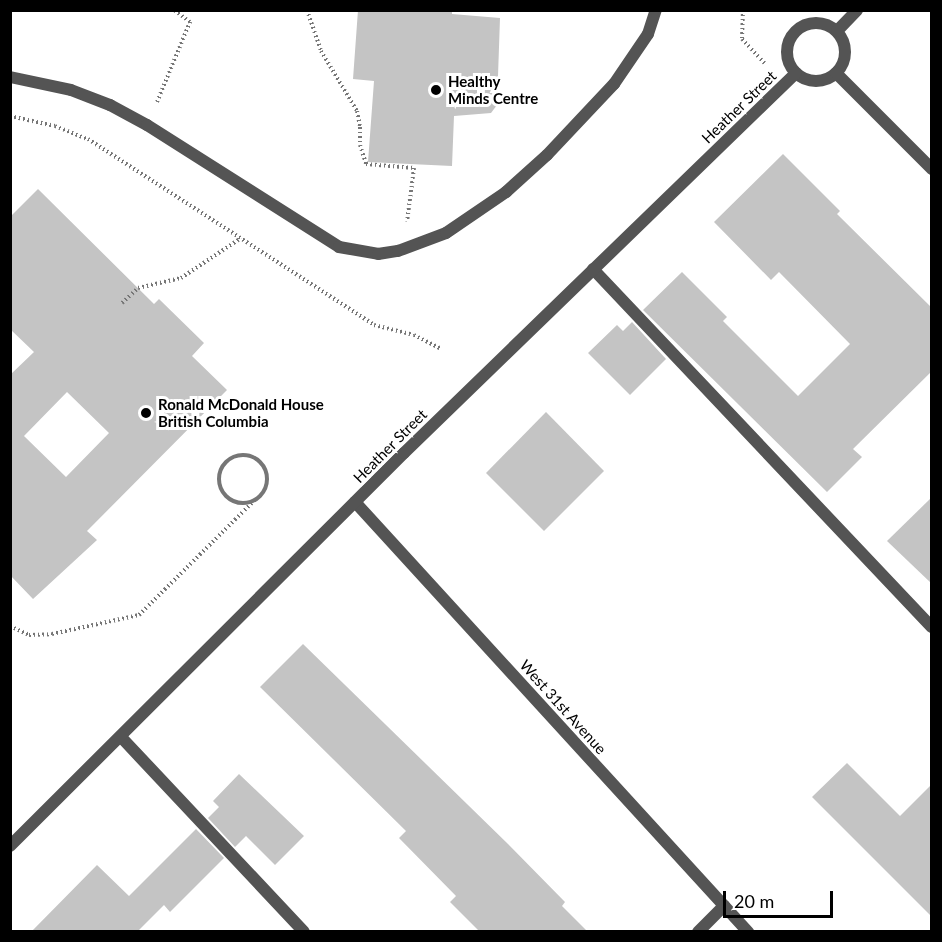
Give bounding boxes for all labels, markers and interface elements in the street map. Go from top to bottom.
street label: Heather Street [698,67,780,147]
place label: Healthy Minds Centre [448,72,538,107]
marker: Healthy Minds Centre [429,83,443,97]
place label: Ronald McDonald House British Columbia [158,395,324,430]
street label: Heather Street [349,405,431,487]
marker: Ronald McDonald House British Columbia [139,406,153,420]
street label: West 31st Avenue [516,656,610,758]
scale bar [726,879,836,917]
text: 20 m [734,890,774,912]

